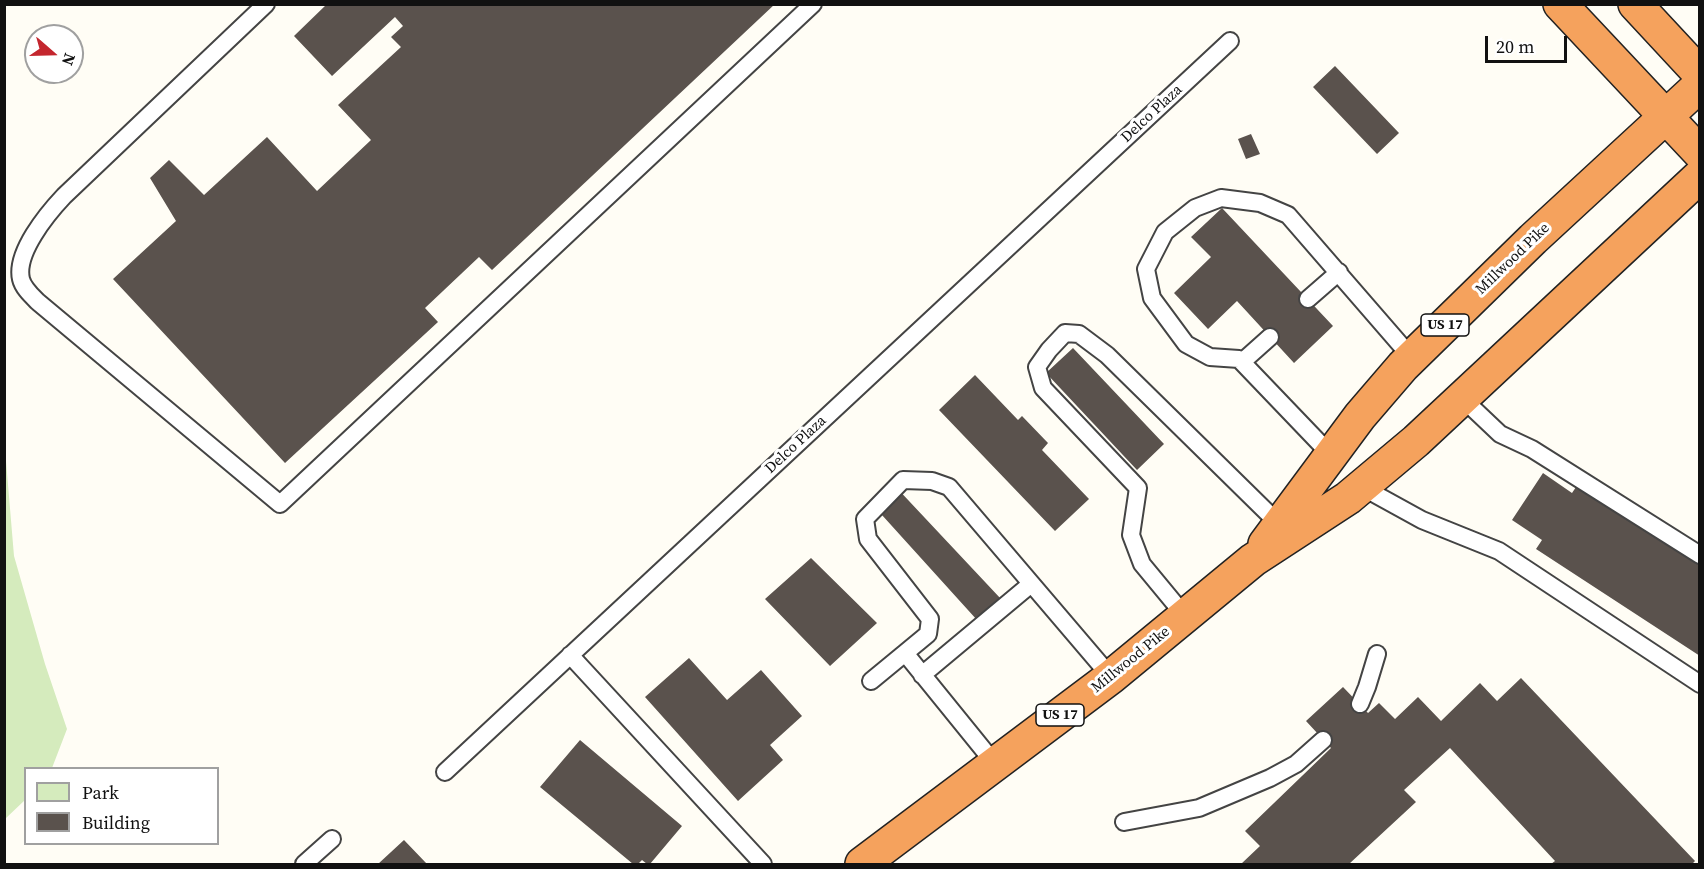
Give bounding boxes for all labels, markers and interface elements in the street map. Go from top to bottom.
north arrow [24,24,84,84]
scale bar [1488,24,1570,62]
text: 20 m [1496,34,1534,59]
text: N [57,50,81,69]
street label: Delco Plaza [1118,81,1186,147]
street label: Millwood Pike [1472,219,1554,299]
road number: US 17 [1421,314,1469,336]
street label: Delco Plaza [762,412,830,478]
street label: Millwood Pike [1088,623,1174,697]
road number: US 17 [1036,704,1084,726]
legend [24,767,219,845]
text: Park [82,780,119,805]
text: Building [82,810,150,835]

